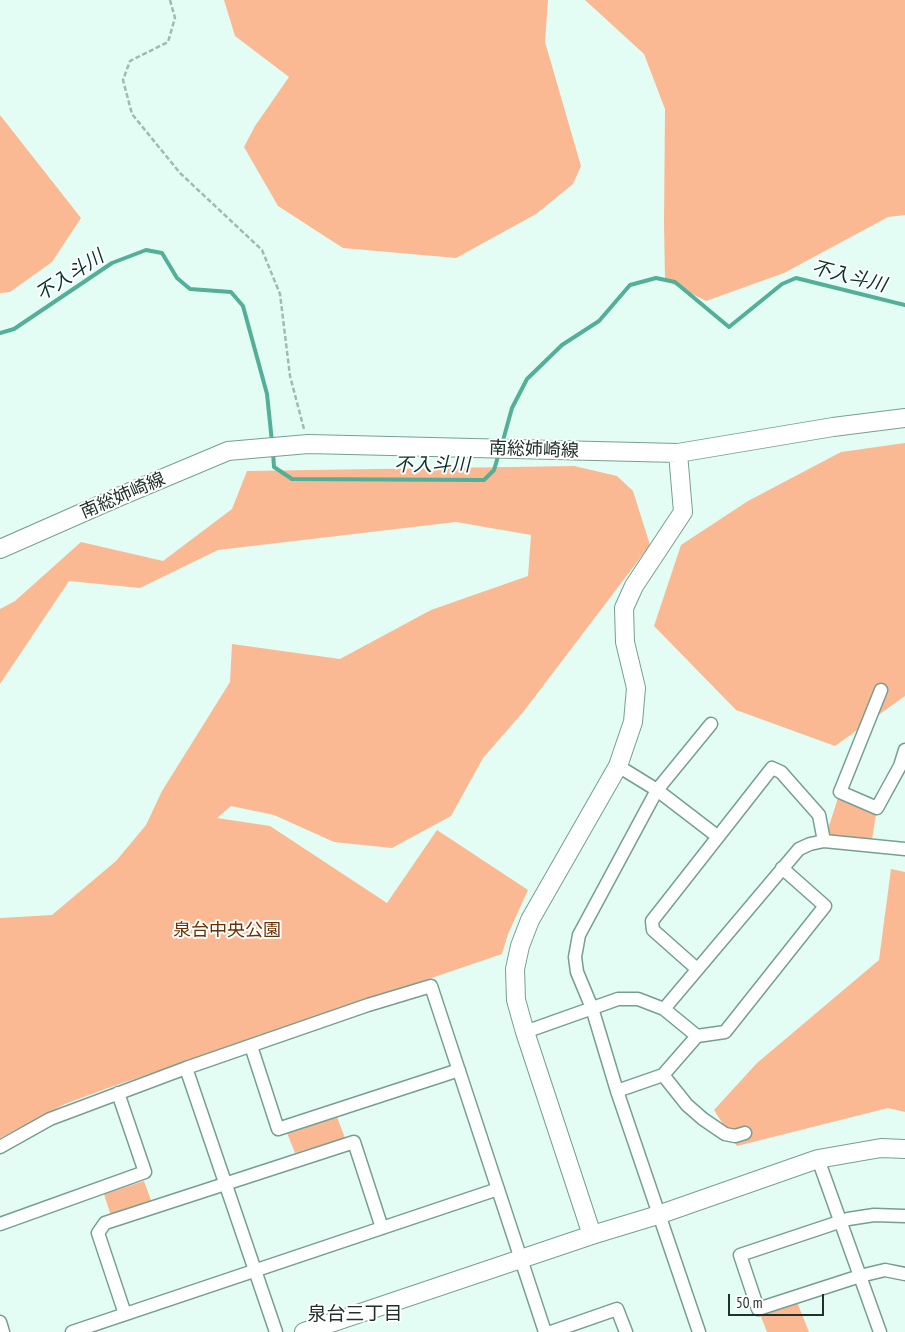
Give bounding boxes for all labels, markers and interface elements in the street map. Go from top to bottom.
water label: 不入斗川 [32,246,108,306]
water label: 不入斗川 [809,257,889,297]
street label: 南総姉崎線 [489,438,579,462]
water label: 不入斗川 [394,455,470,477]
street label: 南総姉崎線 [77,468,169,524]
park label: 泉台中央公園 [173,920,281,942]
scale bar [730,1284,826,1316]
text: 50 m [736,1293,762,1312]
district label: 泉台三丁目 [308,1304,402,1326]

